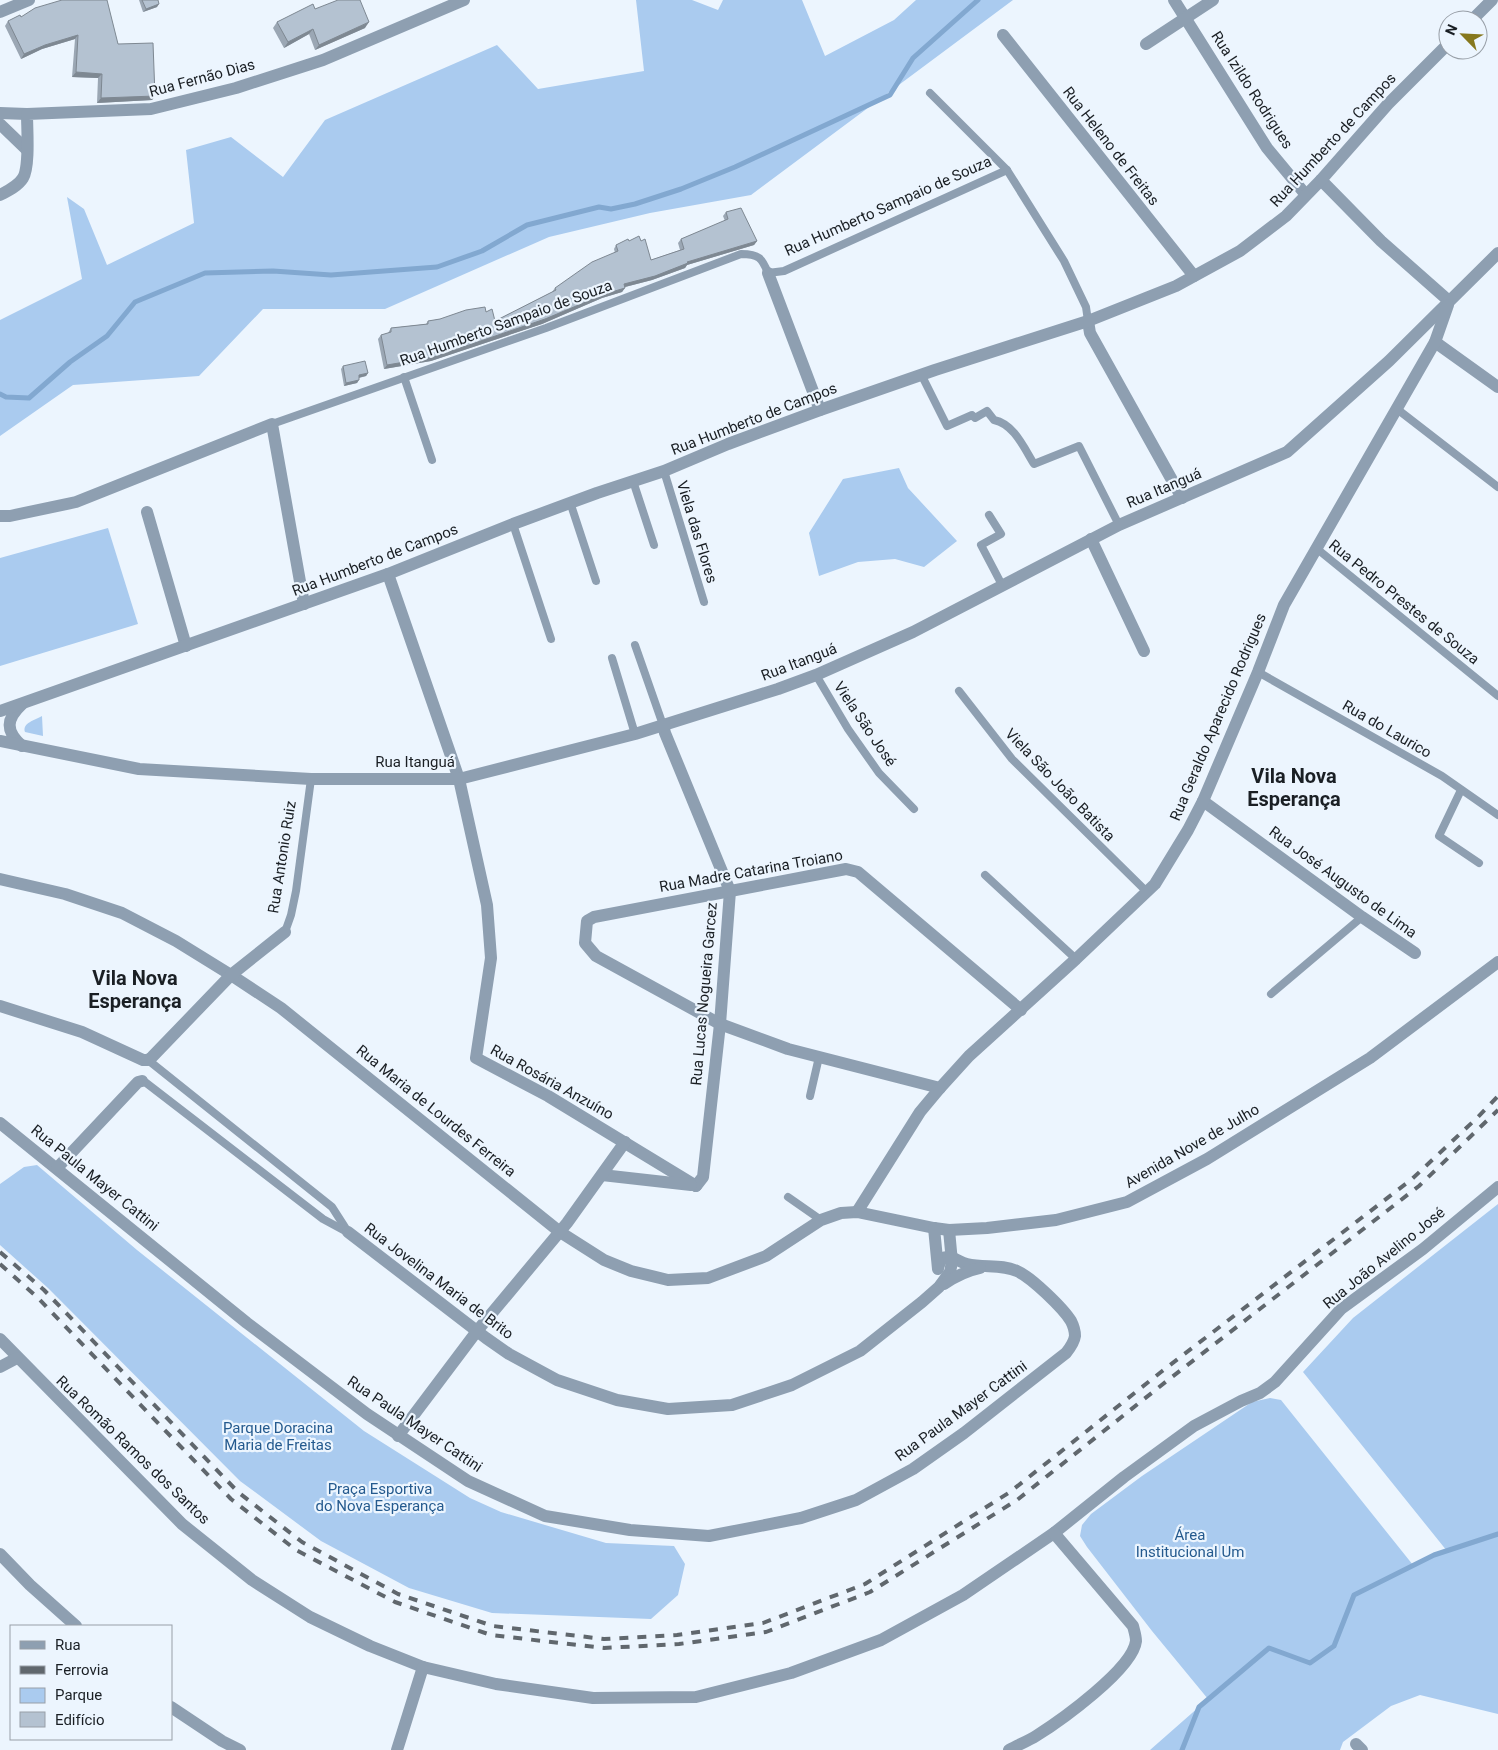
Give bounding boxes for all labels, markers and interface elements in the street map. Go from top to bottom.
north arrow [1438,10,1488,60]
text: N [1442,22,1460,37]
street label: Rua Izildo Rodrigues [1207,28,1297,152]
street label: Rua Fernão Dias [147,55,257,101]
street label: Rua Humberto de Campos [1266,69,1400,211]
street label: Rua Heleno de Freitas [1059,83,1163,209]
street label: Rua Humberto Sampaio de Souza [782,152,994,260]
street label: Rua Humberto Sampaio de Souza [397,276,615,370]
street label: Rua Humberto de Campos [668,379,840,459]
street label: Rua Itanguá [1124,464,1204,512]
street label: Viela das Flores [673,479,721,585]
street label: Rua Humberto de Campos [289,520,461,600]
street label: Rua Pedro Prestes de Souza [1325,536,1483,668]
street label: Rua Geraldo Aparecido Rodrigues [1166,610,1270,824]
street label: Rua Itanguá [759,639,839,685]
street label: Viela São José [830,678,900,770]
street label: Rua do Laurico [1339,696,1435,762]
street label: Viela São João Batista [1001,725,1119,845]
street label: Rua Itanguá [375,753,455,771]
district label: Vila Nova Esperança [1247,764,1341,811]
street label: Rua Antonio Ruiz [264,799,300,915]
street label: Rua José Augusto de Lima [1266,822,1420,942]
street label: Rua Madre Catarina Troiano [658,846,844,896]
street label: Rua Lucas Nogueira Garcez [687,902,721,1086]
district label: Vila Nova Esperança [88,966,182,1013]
street label: Rua Maria de Lourdes Ferreira [353,1041,519,1181]
street label: Rua Rosária Anzuíno [487,1041,617,1123]
street label: Avenida Nove de Julho [1122,1100,1262,1192]
street label: Rua Paula Mayer Cattini [28,1121,162,1235]
street label: Rua João Avelino José [1319,1203,1449,1313]
street label: Rua Jovelina Maria de Brito [361,1219,517,1343]
street label: Rua Paula Mayer Cattini [891,1357,1031,1465]
street label: Rua Romão Ramos dos Santos [53,1372,213,1528]
street label: Rua Paula Mayer Cattini [344,1372,486,1476]
park label: Parque Doracina Maria de Freitas [223,1419,333,1454]
park label: Praça Esportiva do Nova Esperança [316,1480,444,1515]
park label: Área Institucional Um [1136,1526,1244,1561]
legend [10,1625,172,1740]
text: Rua [55,1636,81,1654]
text: Ferrovia [55,1661,109,1679]
text: Parque [55,1686,102,1704]
text: Edifício [55,1711,104,1729]

